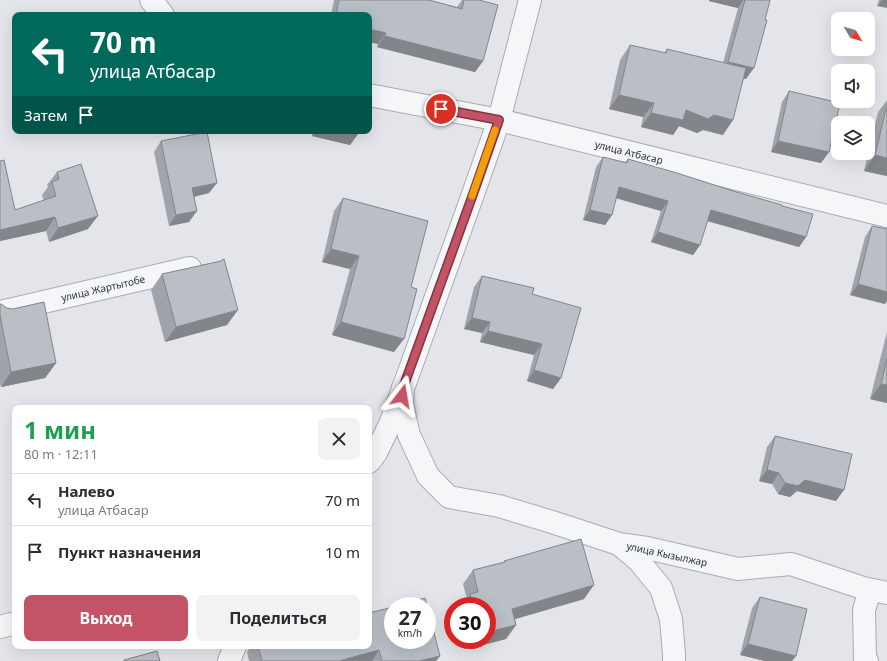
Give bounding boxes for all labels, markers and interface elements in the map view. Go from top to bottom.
north arrow [831,12,875,56]
map controls [831,12,875,160]
text: 70 m [90,23,157,61]
icon: left [24,28,76,80]
text: улица Атбасар [90,59,216,83]
button: sound [831,64,875,108]
pin [424,92,458,126]
icon: arrive [430,98,452,120]
icon: arrive [75,104,97,126]
text: Затем [24,105,67,125]
button: layers [831,116,875,160]
street label: улица Атбасар [593,137,665,167]
street label: улица Жартытобе [60,271,147,304]
position arrow [381,375,423,417]
text: 1 мин [24,413,96,446]
button: close [318,418,360,460]
text: 80 m · 12:11 [24,445,98,463]
text: Налево [58,481,115,501]
icon: left [24,489,46,511]
text: 70 m [325,490,360,510]
text: улица Атбасар [58,501,149,519]
street label: улица Кызылжар [625,539,709,569]
icon: arrive [24,541,46,563]
text: Пункт назначения [58,542,201,562]
text: 10 m [325,542,360,562]
button: Выход [24,595,188,641]
button: Поделиться [196,595,360,641]
speed limit sign: 30 [444,597,496,649]
text: 27 [399,604,421,631]
text: km/h [398,626,422,640]

